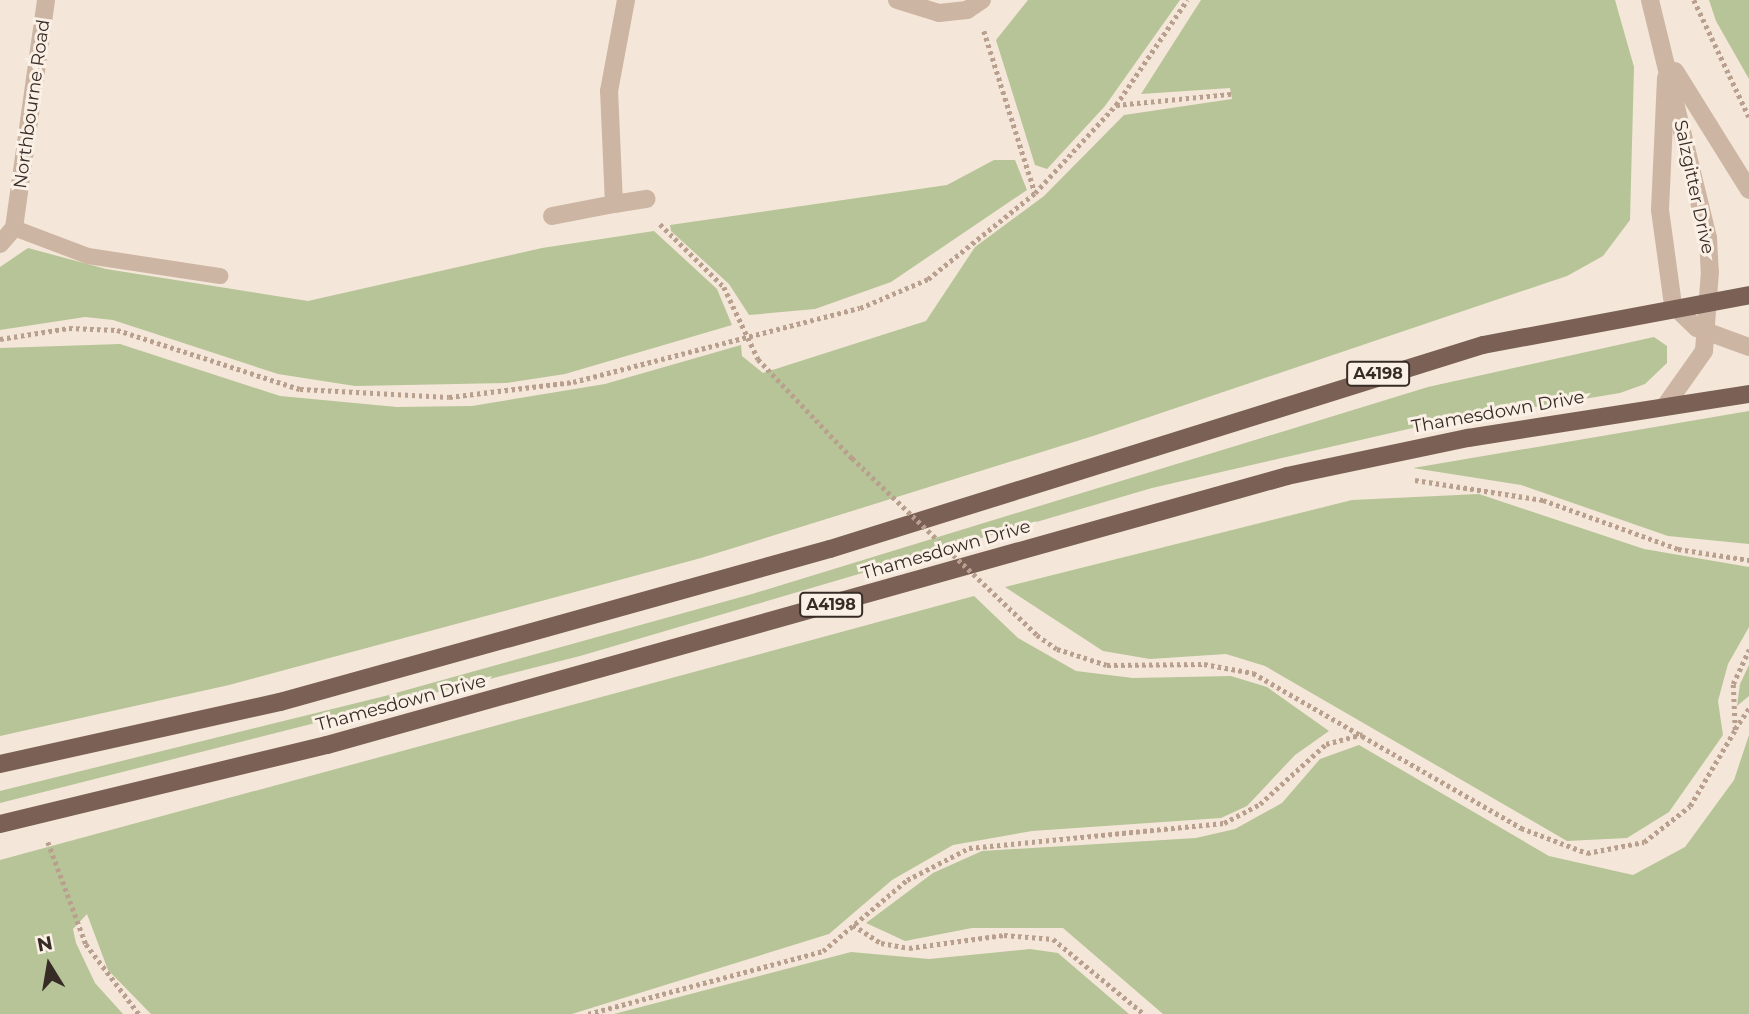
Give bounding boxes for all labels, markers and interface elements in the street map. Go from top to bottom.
street label: Northbourne Road [9,18,55,190]
street label: Salzgitter Drive [1669,118,1719,256]
road number: A4198 [1345,362,1411,386]
street label: Thamesdown Drive [1410,386,1586,438]
street label: Thamesdown Drive [859,516,1033,584]
road number: A4198 [798,592,864,618]
street label: Thamesdown Drive [314,670,488,736]
north arrow [14,930,84,1000]
text: N [35,931,55,957]

